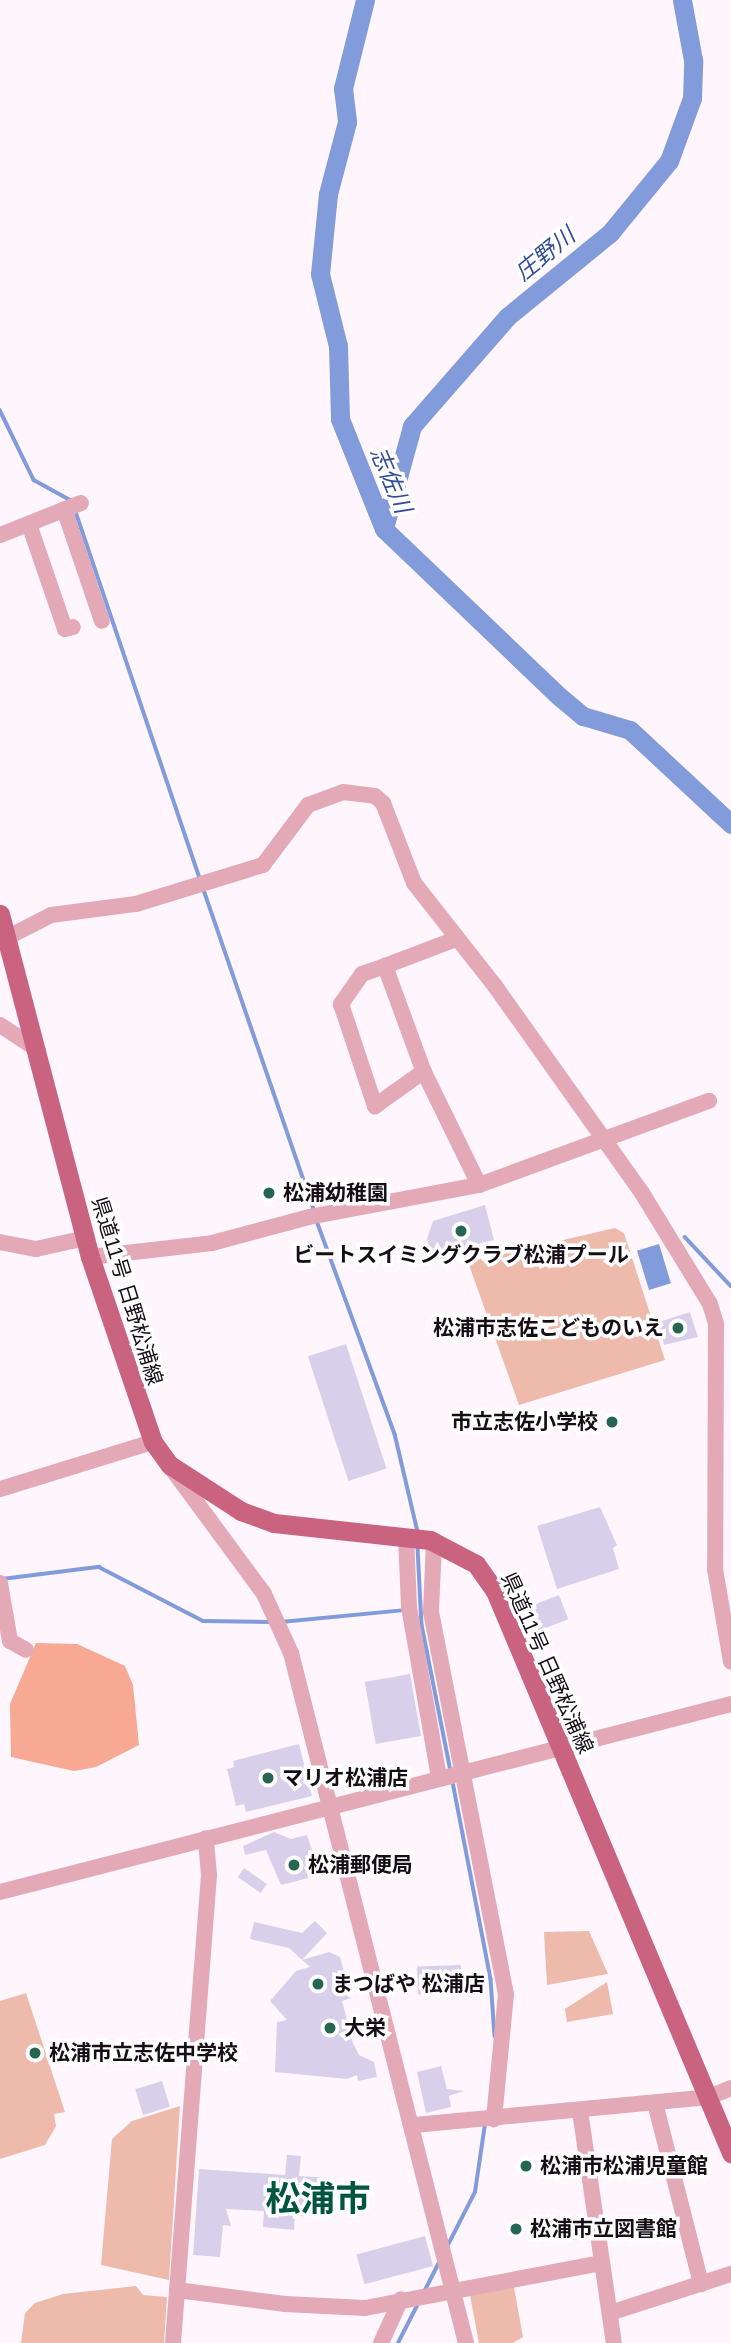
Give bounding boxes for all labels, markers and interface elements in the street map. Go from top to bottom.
water label: 庄野川 [510,222,580,286]
water label: 志佐川 [365,443,417,517]
place label: 松浦幼稚園 [283,1180,388,1206]
marker: 松浦幼稚園 [261,1185,277,1201]
street label: 県道11号 日野松浦線 [86,1194,168,1388]
marker: ビートスイミングクラブ松浦プール [453,1223,469,1239]
place label: ビートスイミングクラブ松浦プール [293,1242,629,1268]
place label: 松浦市志佐こどものいえ [433,1315,664,1341]
marker: 松浦市志佐こどものいえ [670,1320,686,1336]
place label: 市立志佐小学校 [451,1409,598,1435]
marker: 市立志佐小学校 [604,1414,620,1430]
street label: 県道11号 日野松浦線 [496,1569,598,1757]
place label: マリオ松浦店 [282,1765,408,1791]
marker: マリオ松浦店 [260,1770,276,1786]
place label: 松浦郵便局 [308,1852,413,1878]
marker: 松浦郵便局 [286,1857,302,1873]
place label: まつばや 松浦店 [332,1971,485,1997]
marker: まつばや 松浦店 [310,1976,326,1992]
place label: 大栄 [344,2015,386,2041]
marker: 大栄 [322,2020,338,2036]
place label: 松浦市立志佐中学校 [49,2040,238,2066]
marker: 松浦市立志佐中学校 [27,2045,43,2061]
place label: 松浦市松浦児童館 [540,2153,708,2179]
marker: 松浦市松浦児童館 [518,2158,534,2174]
district label: 松浦市 [266,2178,370,2220]
place label: 松浦市立図書館 [530,2216,677,2242]
marker: 松浦市立図書館 [508,2221,524,2237]

